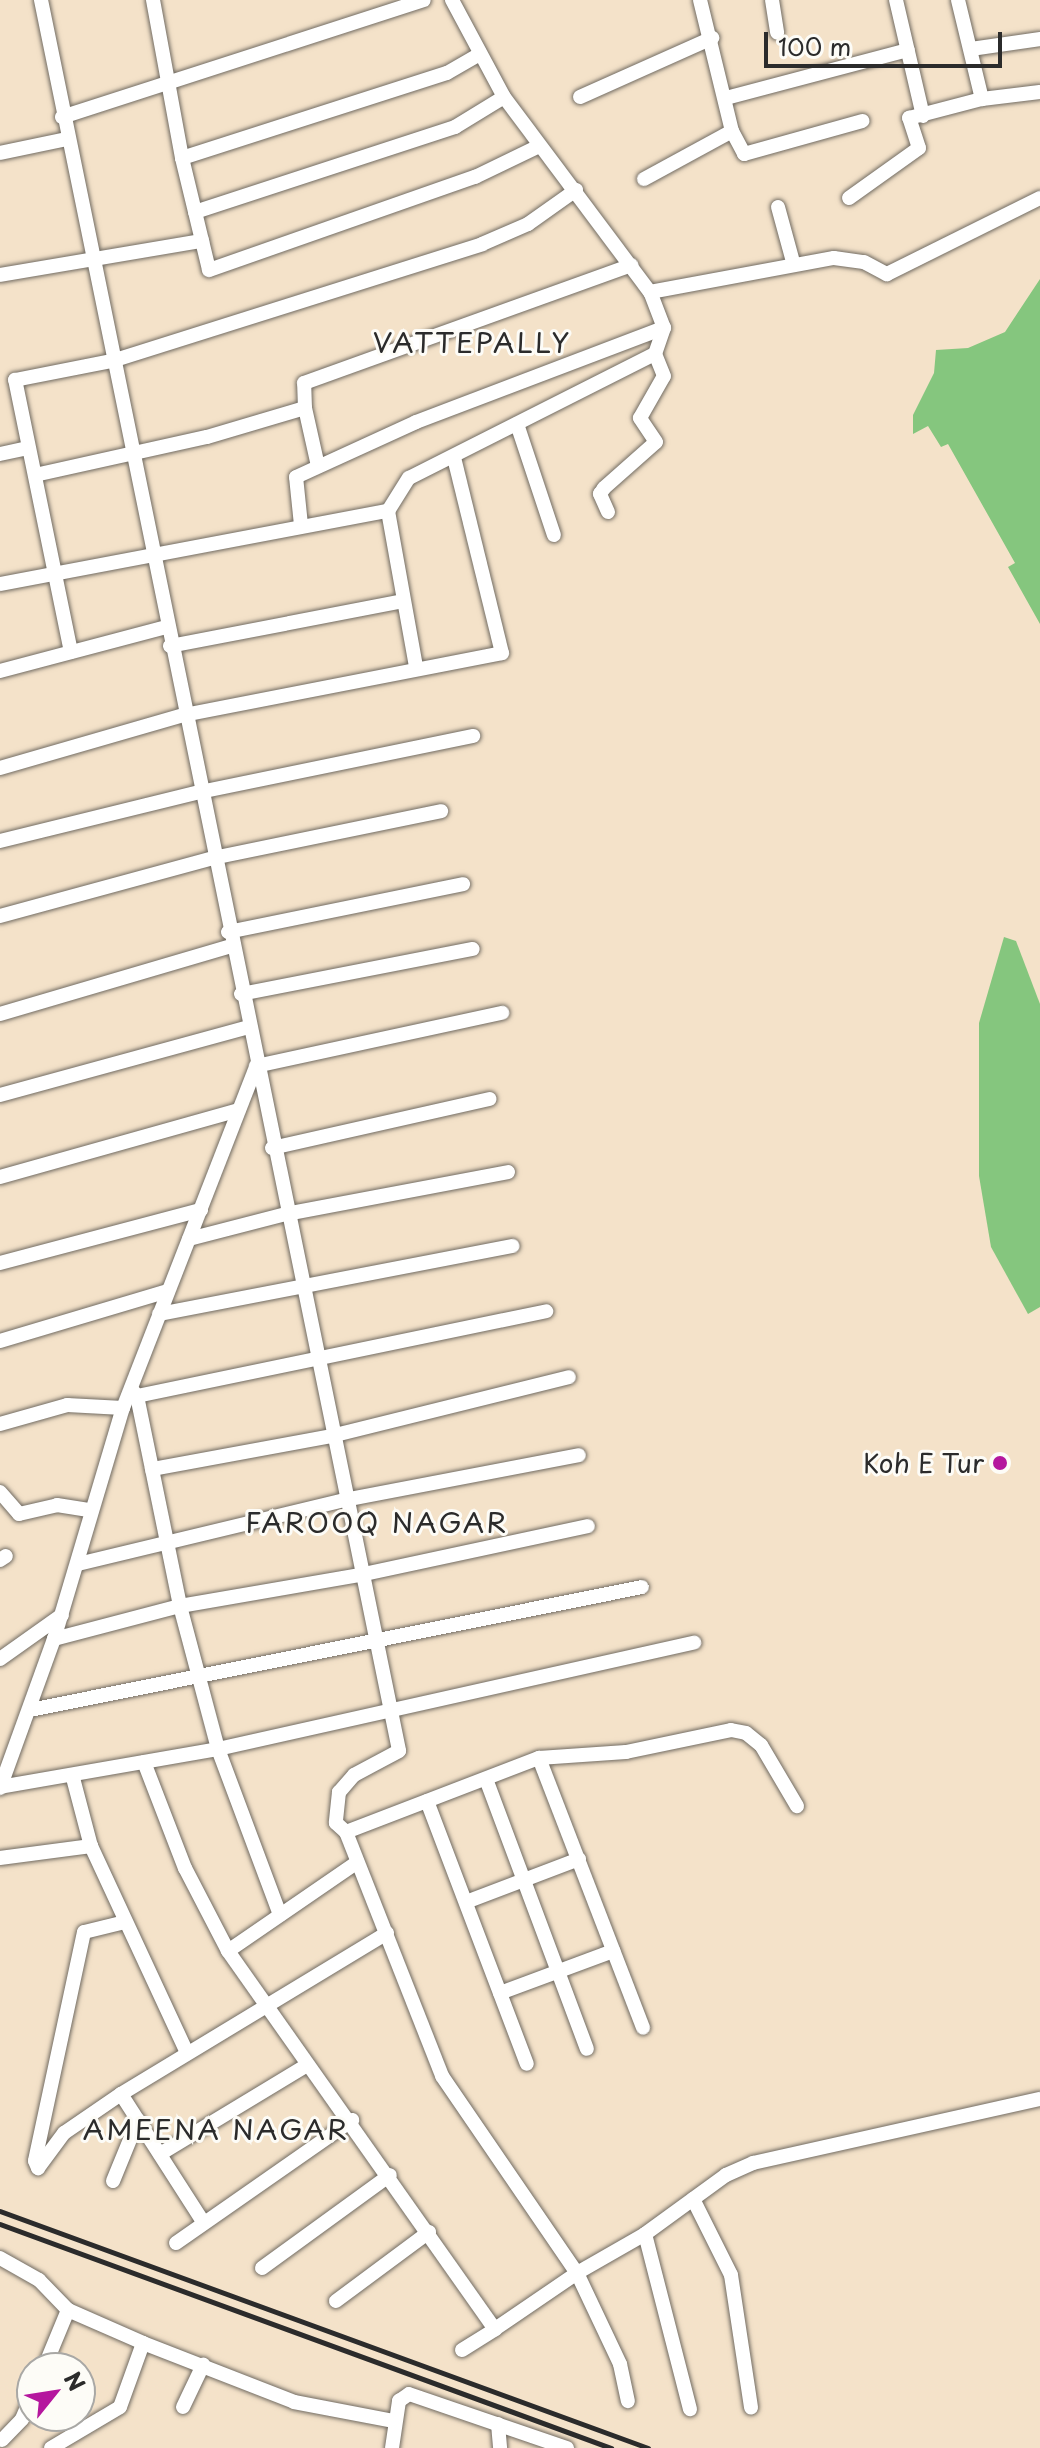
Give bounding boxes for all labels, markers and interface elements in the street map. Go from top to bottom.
scale bar [768,16,1006,66]
text: 100 m [778,28,851,64]
district label: VATTEPALLY [375,325,569,359]
place label: Koh E Tur [861,1447,984,1479]
marker: Koh E Tur [991,1454,1009,1472]
district label: FAROOQ NAGAR [244,1505,510,1539]
district label: AMEENA NAGAR [83,2112,349,2146]
north arrow [16,2352,96,2432]
text: N [57,2365,94,2397]

